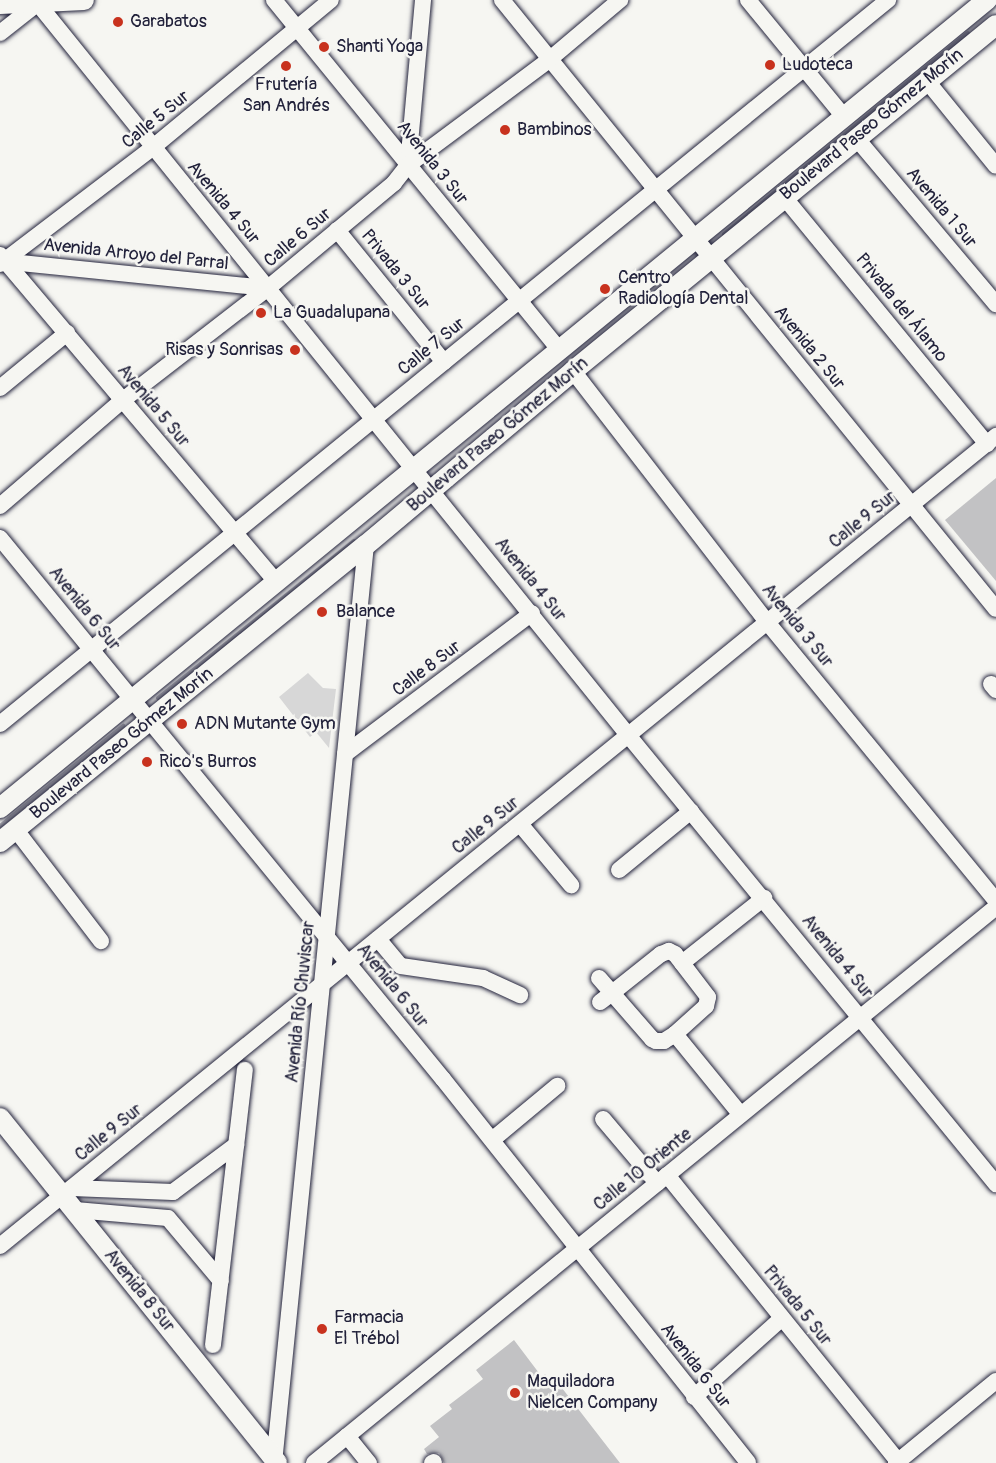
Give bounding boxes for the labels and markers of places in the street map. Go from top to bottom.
place label: Garabatos [130,11,207,33]
marker: Garabatos [111,15,125,29]
place label: Shanti Yoga [336,36,423,58]
marker: Shanti Yoga [317,40,331,54]
place label: Ludoteca [782,54,853,76]
marker: Ludoteca [763,58,777,72]
marker: Frutería San Andrés [279,59,293,73]
place label: Frutería San Andrés [242,75,330,118]
place label: Bambinos [517,119,592,141]
marker: Bambinos [498,123,512,137]
place label: Centro Radiología Dental [618,268,749,310]
marker: Centro Radiología Dental [596,280,614,298]
place label: La Guadalupana [273,302,390,324]
marker: La Guadalupana [254,306,268,320]
place label: Risas y Sonrisas [165,339,283,361]
marker: Risas y Sonrisas [288,343,302,357]
place label: Balance [336,601,395,623]
marker: Balance [313,603,331,621]
place label: ADN Mutante Gym [194,713,336,735]
marker: ADN Mutante Gym [175,717,189,731]
place label: Rico's Burros [159,751,256,773]
marker: Rico's Burros [140,755,154,769]
place label: Farmacia El Trébol [334,1308,404,1350]
marker: Farmacia El Trébol [315,1322,329,1336]
place label: Maquiladora Nielcen Company [527,1372,657,1414]
marker: Maquiladora Nielcen Company [508,1386,522,1400]

